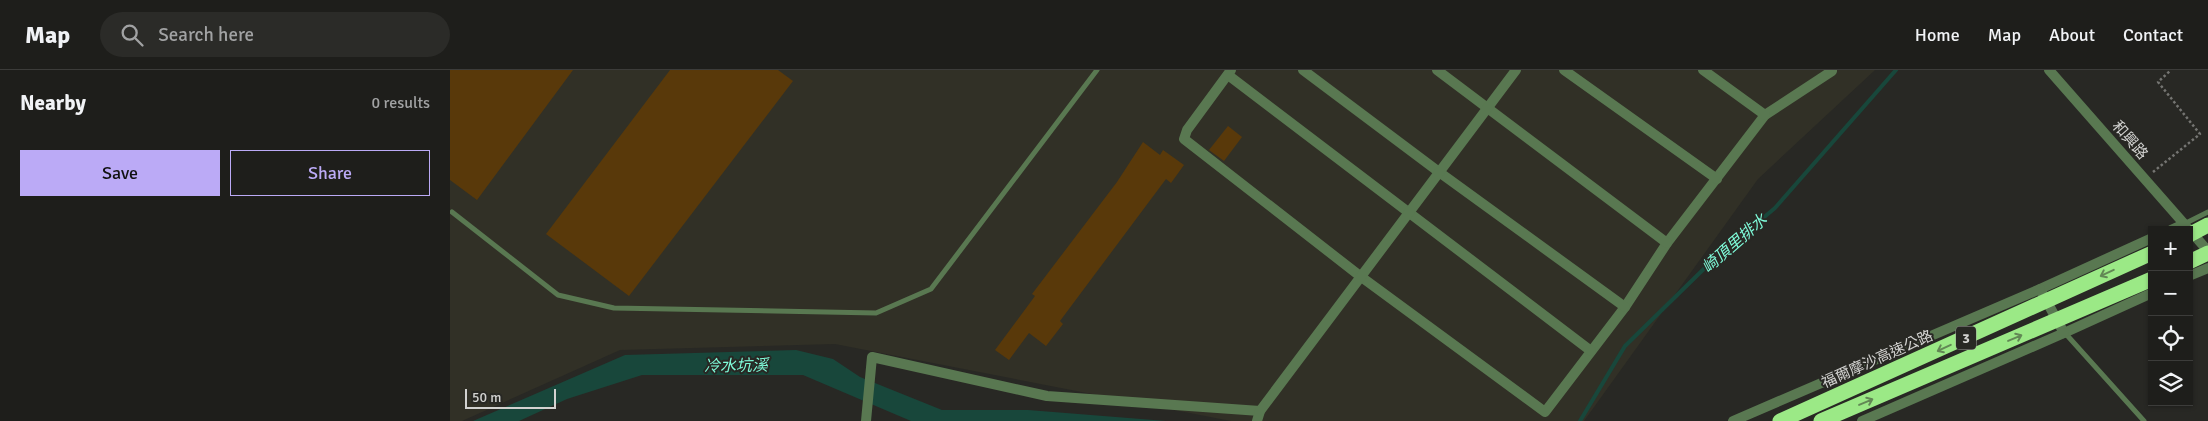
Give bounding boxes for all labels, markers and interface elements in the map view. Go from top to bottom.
search box [100,12,450,57]
text: Map [25,20,70,50]
icon: search [118,21,146,49]
text: Search here [158,23,254,47]
text: Home [1915,24,1960,46]
text: Map [1988,24,2021,46]
text: About [2049,24,2095,46]
text: Contact [2123,24,2183,46]
text: Nearby [20,90,86,116]
text: 0 results [371,93,430,113]
street label: 和興路 [2108,117,2152,163]
button: Save [20,150,220,196]
button: Share [230,150,430,196]
water label: 崎頂里排水 [1698,209,1772,278]
map controls [2148,226,2193,406]
button: + [2148,226,2193,271]
one-way arrow [2100,269,2115,279]
button: − [2148,271,2193,316]
button: locate [2148,316,2193,361]
street label: 福爾摩沙高速公路 [1819,326,1935,392]
road number: 3 [1956,326,1976,350]
one-way arrow [2007,332,2022,342]
one-way arrow [1937,344,1952,353]
water label: 冷水坑溪 [704,355,770,377]
button: layers [2148,361,2193,406]
scale bar [465,386,556,409]
text: 50 m [472,389,501,406]
one-way arrow [1858,396,1873,406]

